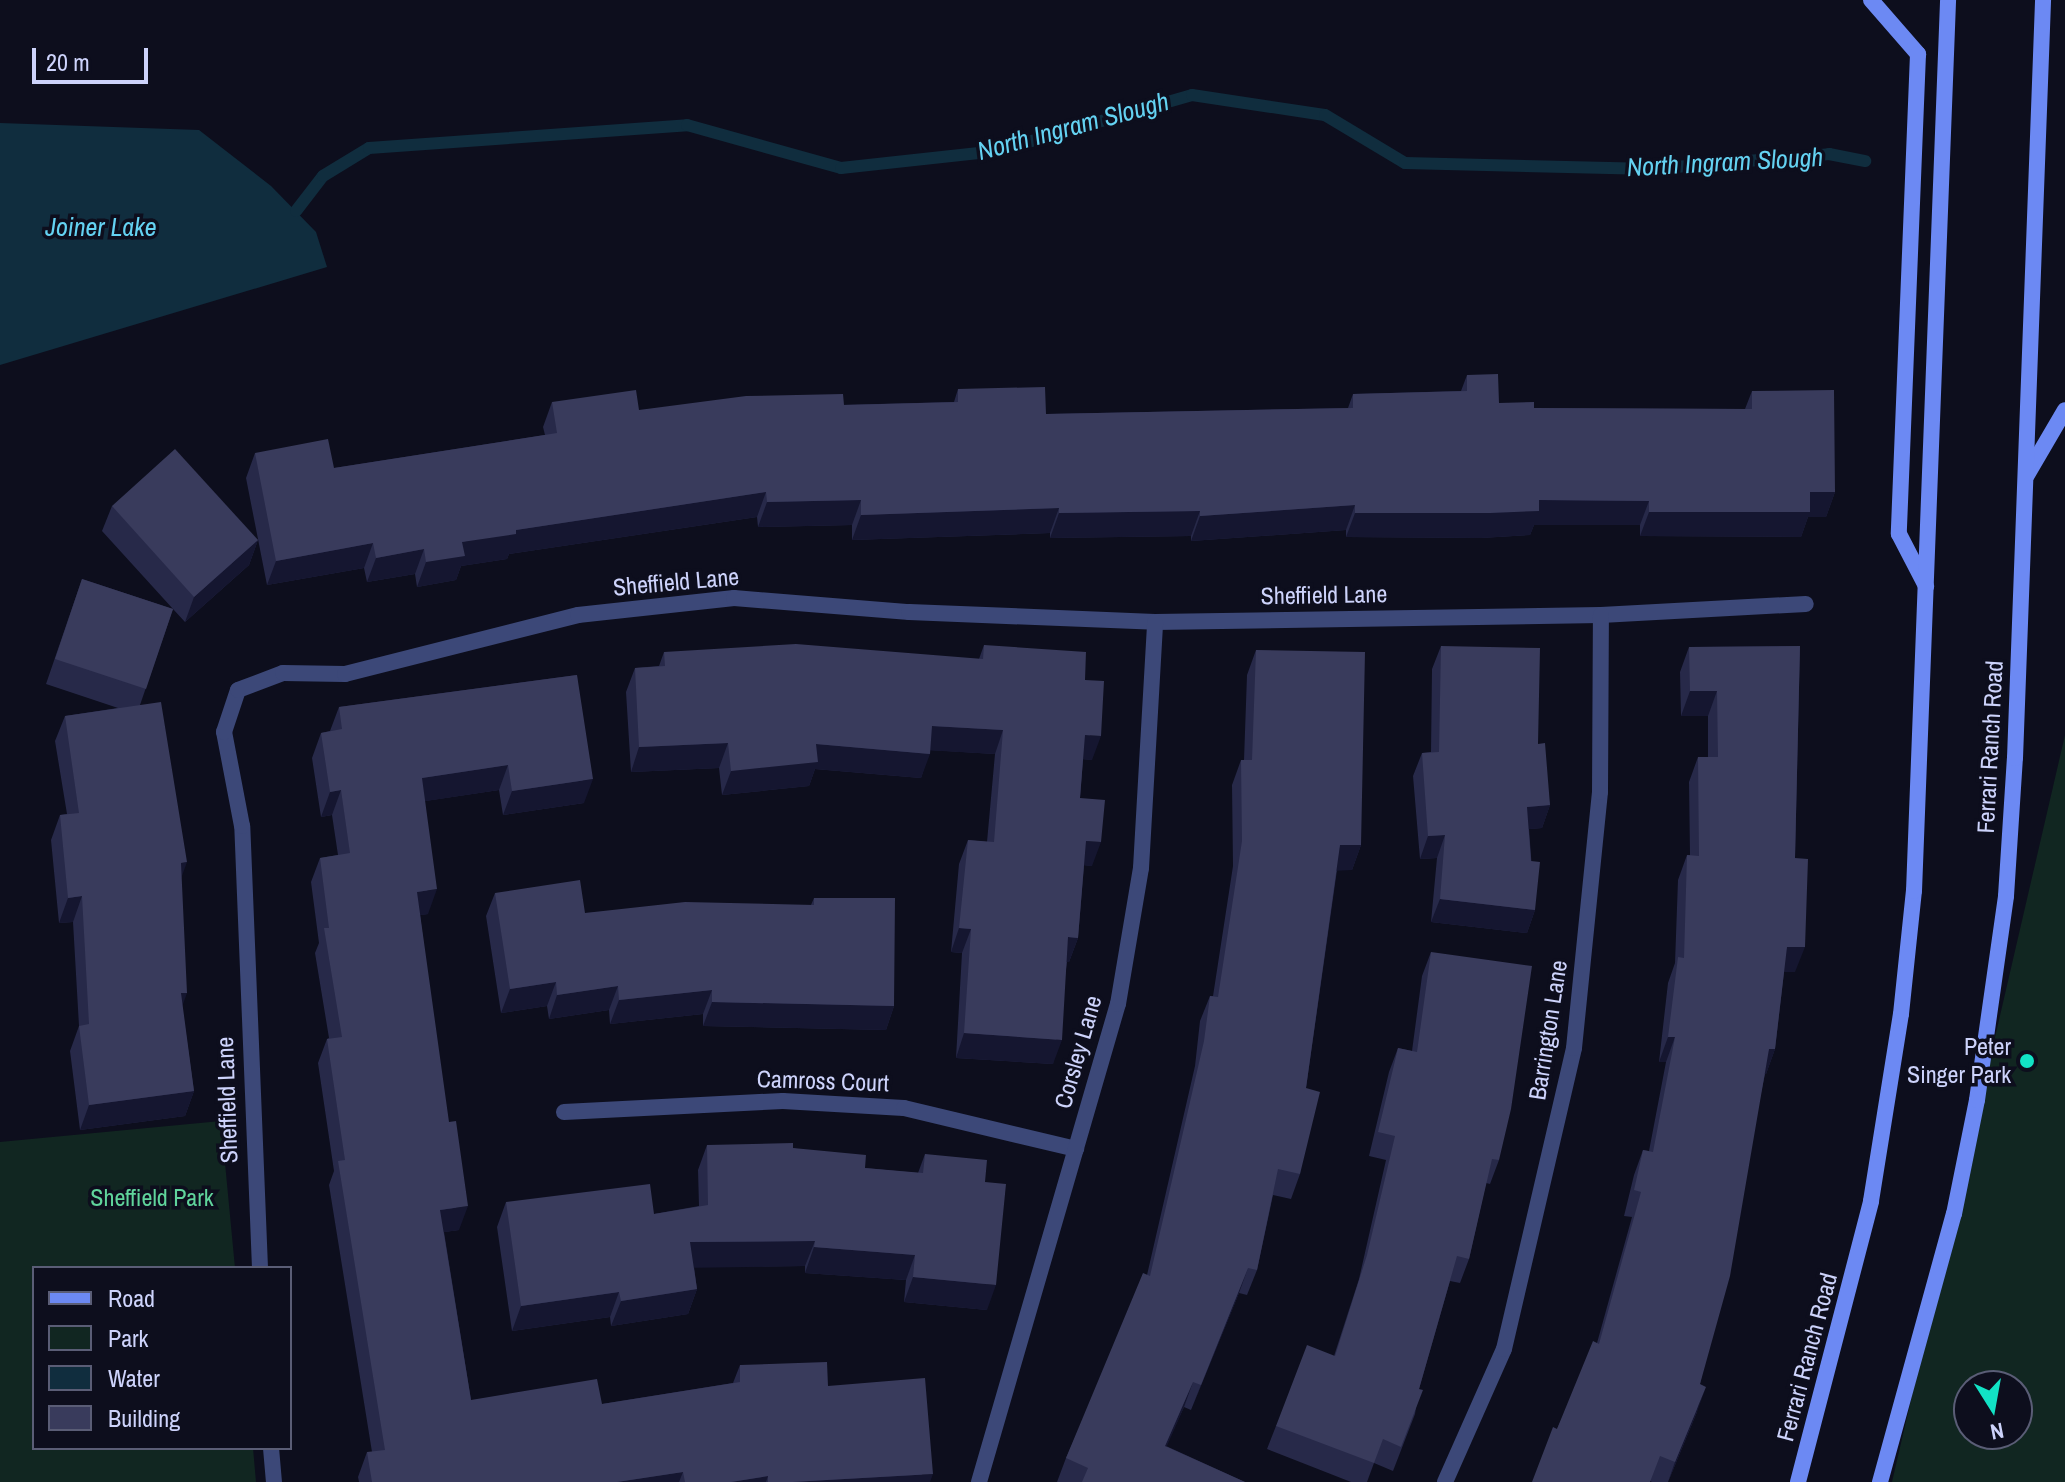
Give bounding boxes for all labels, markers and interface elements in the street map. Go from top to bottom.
scale bar [36,32,152,82]
text: 20 m [46,46,90,78]
water label: North Ingram Slough [974,85,1172,167]
water label: North Ingram Slough [1626,141,1824,183]
water label: Joiner Lake [45,211,157,243]
street label: Sheffield Lane [612,562,740,602]
street label: Sheffield Lane [1260,579,1388,611]
street label: Ferrari Ranch Road [1971,660,2009,834]
street label: Barrington Lane [1523,958,1573,1102]
street label: Corsley Lane [1048,992,1108,1112]
place label: Peter Singer Park [1907,1033,2011,1089]
street label: Sheffield Lane [210,1036,244,1164]
marker: Peter Singer Park [2018,1052,2036,1070]
street label: Camross Court [756,1064,890,1098]
park label: Sheffield Park [90,1184,214,1212]
legend [32,1266,292,1450]
street label: Ferrari Ranch Road [1771,1270,1843,1444]
text: Road [108,1282,155,1314]
text: Park [108,1322,148,1354]
text: Water [108,1362,160,1394]
north arrow [1953,1370,2033,1450]
text: Building [108,1402,180,1434]
text: N [1988,1416,2006,1448]

